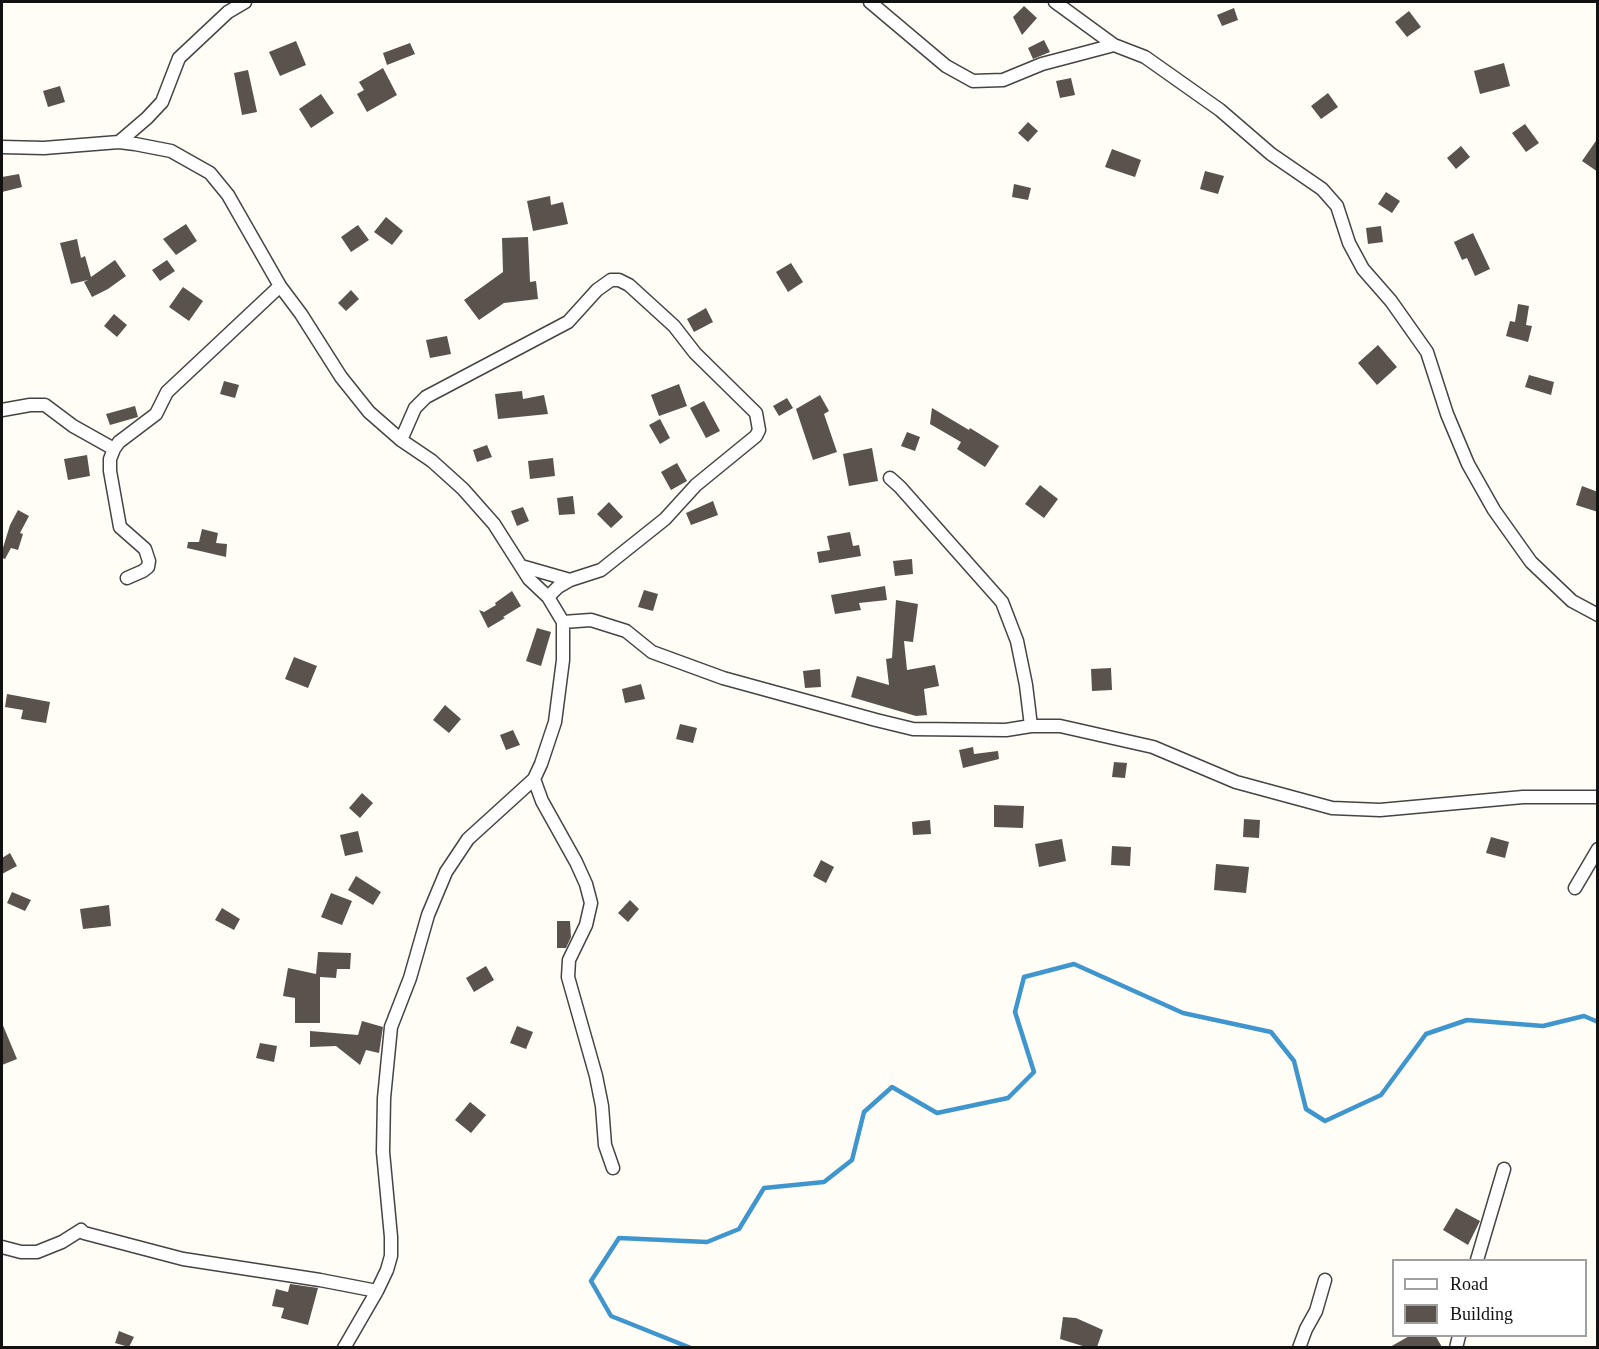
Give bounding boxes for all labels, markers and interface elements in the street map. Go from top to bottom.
legend [1392,1259,1587,1337]
text: Road [1450,1274,1488,1294]
text: Building [1450,1304,1513,1324]

